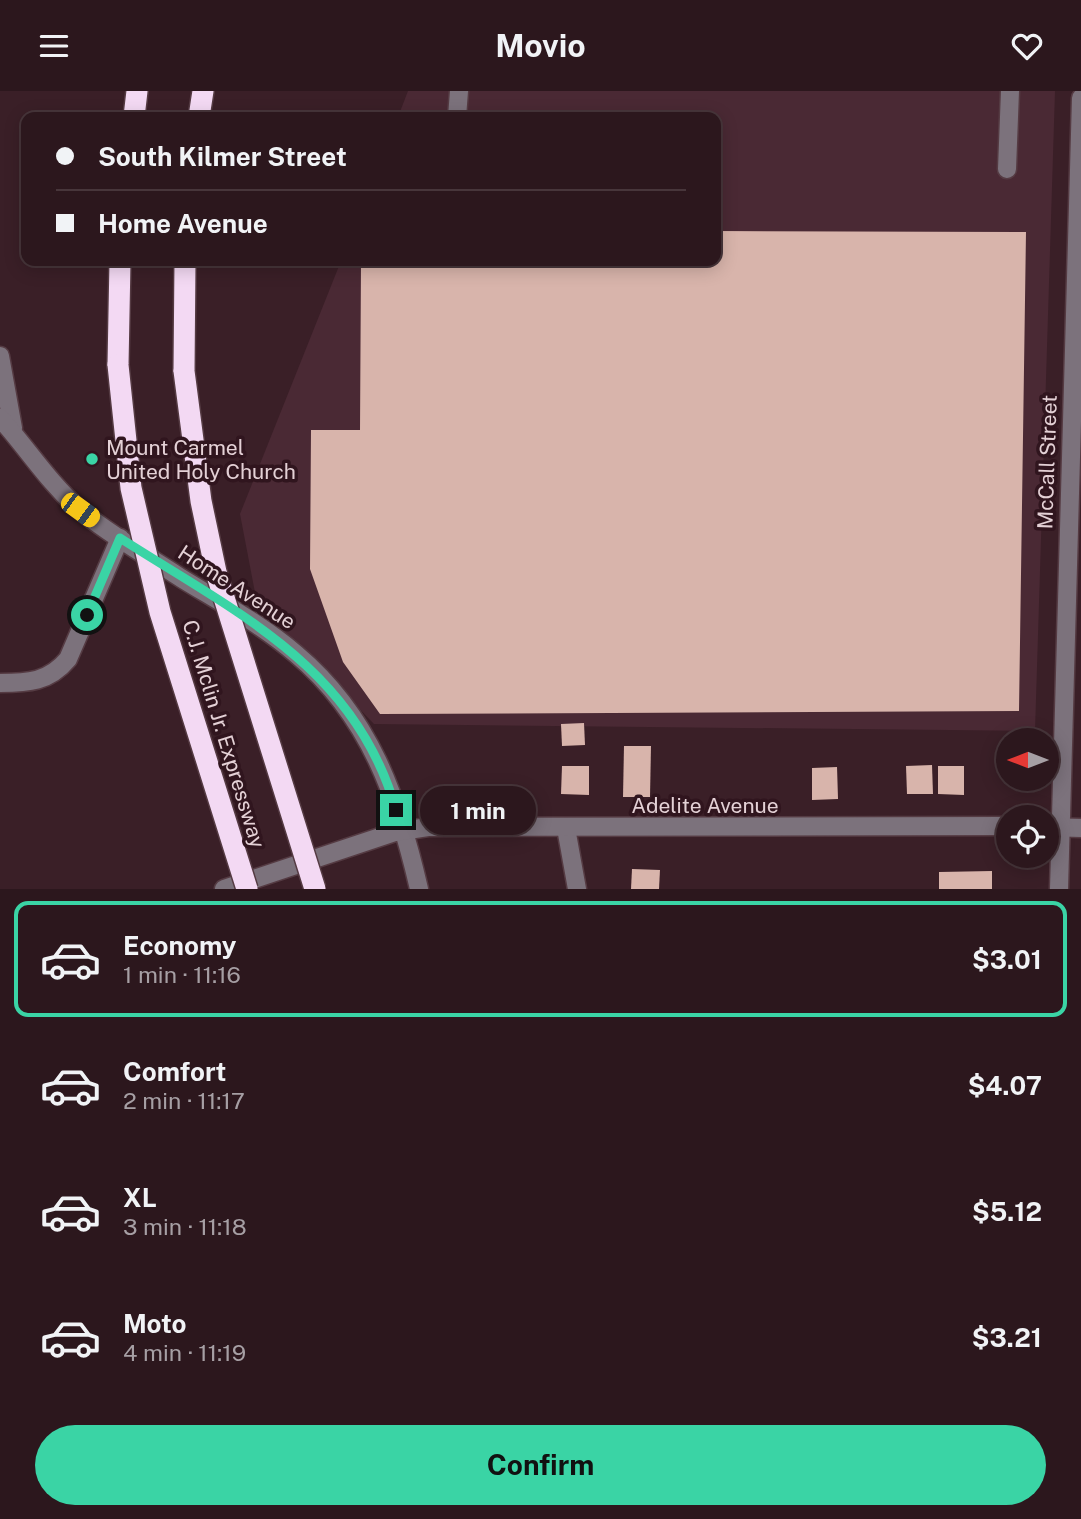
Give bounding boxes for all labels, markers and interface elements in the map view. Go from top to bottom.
icon: menu [35,27,73,65]
text: Movio [495,27,586,64]
icon: heart [1008,27,1046,65]
text: South Kilmer Street [98,141,347,172]
text: Home Avenue [98,208,268,239]
street label: McCall Street [1032,394,1062,530]
place label: Mount Carmel United Holy Church [106,435,296,484]
marker: Mount Carmel United Holy Church [84,451,100,467]
car [57,489,104,531]
street label: Home Avenue [174,540,300,634]
route start [71,599,103,631]
street label: C.J. Mclin Jr. Expressway [177,617,271,851]
north arrow [996,728,1059,791]
map controls [996,728,1059,868]
callout: 1 min [420,785,536,835]
street label: Adelite Avenue [631,793,779,818]
route end [380,794,412,826]
text: 1 min [450,797,506,824]
button: locate [996,805,1059,868]
icon: car [39,928,102,991]
text: Economy [123,930,236,961]
text: $3.01 [972,944,1042,975]
text: 1 min · 11:16 [123,961,241,988]
icon: car [39,1054,102,1117]
text: Comfort [123,1056,226,1087]
text: $4.07 [968,1070,1042,1101]
text: 2 min · 11:17 [123,1087,245,1114]
icon: car [39,1180,102,1243]
text: XL [123,1182,157,1213]
text: $5.12 [972,1196,1042,1227]
text: 3 min · 11:18 [123,1213,247,1240]
icon: car [39,1306,102,1369]
text: Moto [123,1308,186,1339]
text: $3.21 [972,1322,1042,1353]
text: 4 min · 11:19 [123,1339,246,1366]
button: Confirm [35,1425,1046,1505]

